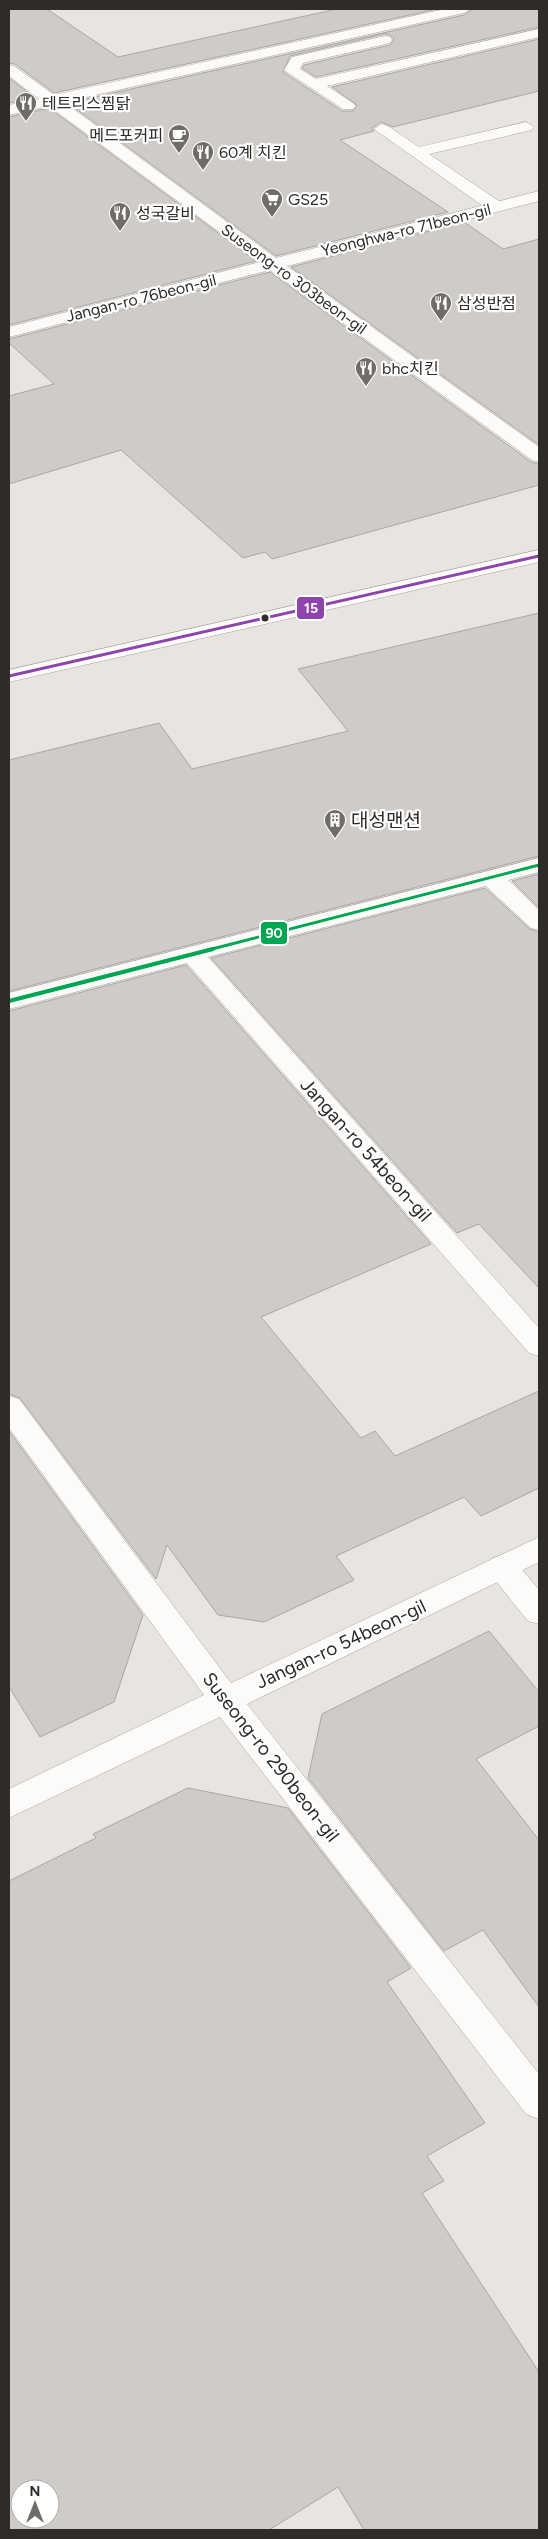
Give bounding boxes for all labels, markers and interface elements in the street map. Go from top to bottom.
restaurant icon: 테트리스찜닭 [14,91,38,122]
place label: 테트리스찜닭 [42,94,131,113]
cafe icon: 메드포커피 [167,123,191,154]
place label: 메드포커피 [89,126,163,145]
restaurant icon: 60계 치킨 [191,140,215,171]
place label: 60계 치킨 [219,143,286,162]
supermarket icon: GS25 [260,187,284,218]
place label: GS25 [288,190,328,209]
street label: Yeonghwa-ro 71beon-gil [319,200,493,260]
restaurant icon: 성국갈비 [108,201,132,232]
place label: 성국갈비 [136,204,195,223]
street label: Suseong-ro 303beon-gil [218,220,370,338]
street label: Jangan-ro 76beon-gil [64,270,218,326]
restaurant icon: 삼성반점 [429,291,453,322]
place label: 삼성반점 [457,294,516,313]
restaurant icon: bhc치킨 [354,356,378,387]
place label: bhc치킨 [382,359,438,378]
line badge: 15 [296,596,325,620]
text: 15 [304,600,318,617]
unlabelled marker [260,613,270,623]
building icon: 대성맨션 [323,808,347,839]
place label: 대성맨션 [351,809,421,832]
line badge: 90 [260,921,288,945]
text: 90 [265,925,283,942]
street label: Jangan-ro 54beon-gil [296,1074,436,1226]
street label: Jangan-ro 54beon-gil [252,1594,430,1694]
street label: Suseong-ro 290beon-gil [198,1668,344,1846]
north arrow [10,2479,60,2529]
text: N [30,2483,40,2500]

